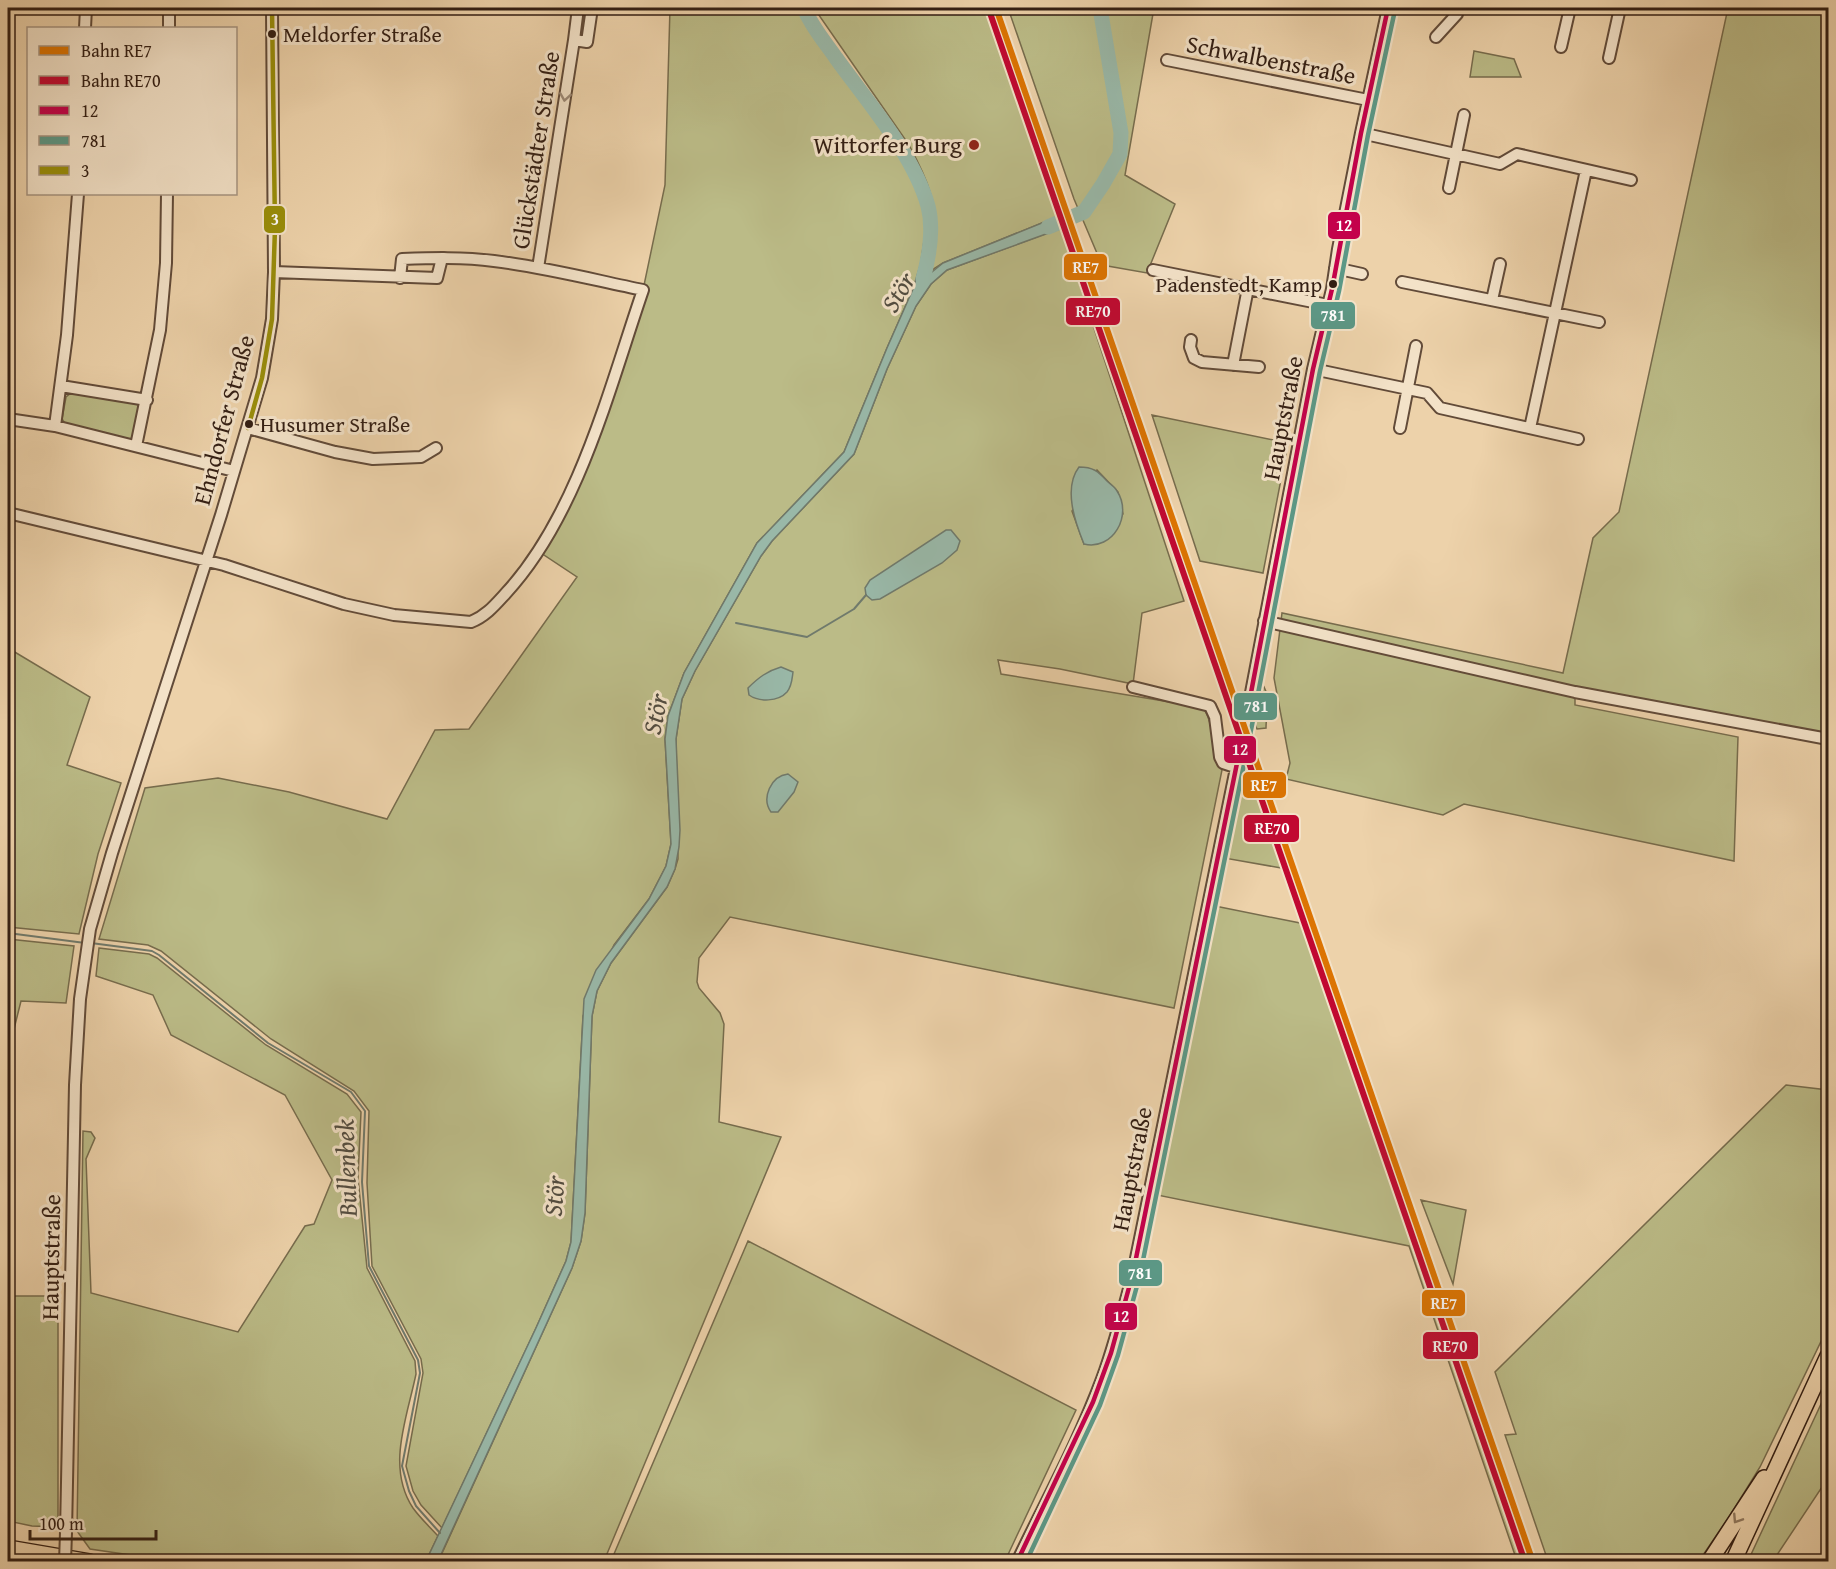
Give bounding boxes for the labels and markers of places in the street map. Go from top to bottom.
place label: Meldorfer Straße [283,18,442,50]
marker: Meldorfer Straße [266,28,278,40]
place label: Wittorfer Burg [813,127,962,162]
marker: Wittorfer Burg [967,138,981,152]
place label: Padenstedt, Kamp [1156,268,1322,300]
marker: Padenstedt, Kamp [1327,278,1339,290]
place label: Husumer Straße [260,408,410,440]
marker: Husumer Straße [243,418,255,430]

